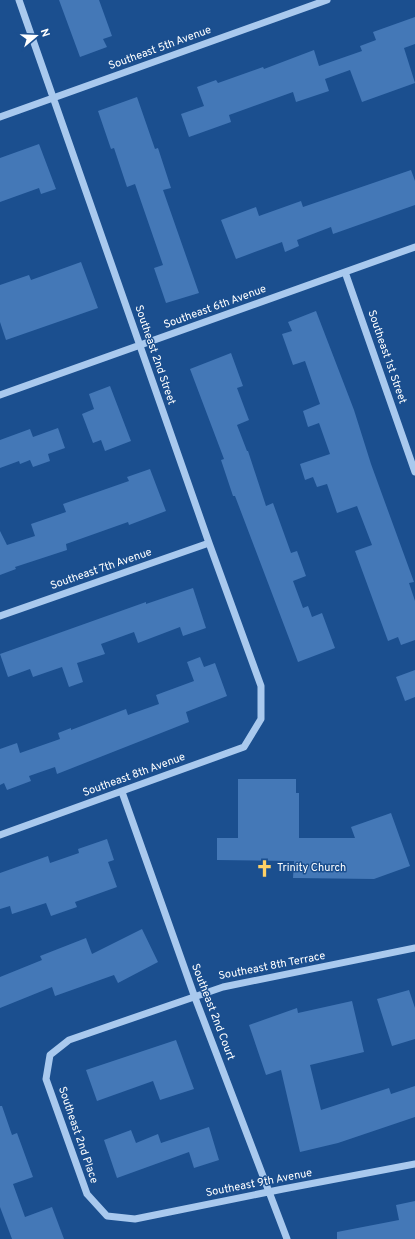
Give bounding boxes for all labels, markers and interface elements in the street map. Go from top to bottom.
north arrow [16,16,56,56]
street label: Southeast 5th Avenue [107,23,213,73]
text: N [37,27,52,39]
street label: Southeast 6th Avenue [162,282,268,332]
street label: Southeast 2nd Street [131,303,179,407]
street label: Southeast 1st Street [364,308,410,406]
street label: Southeast 7th Avenue [48,545,154,593]
street label: Southeast 8th Avenue [81,750,187,800]
church icon: Trinity Church [254,858,274,878]
place label: Trinity Church [277,861,346,875]
street label: Southeast 8th Terrace [217,949,327,983]
street label: Southeast 2nd Court [188,962,238,1062]
street label: Southeast 2nd Place [55,1085,101,1185]
street label: Southeast 9th Avenue [205,1166,313,1200]

